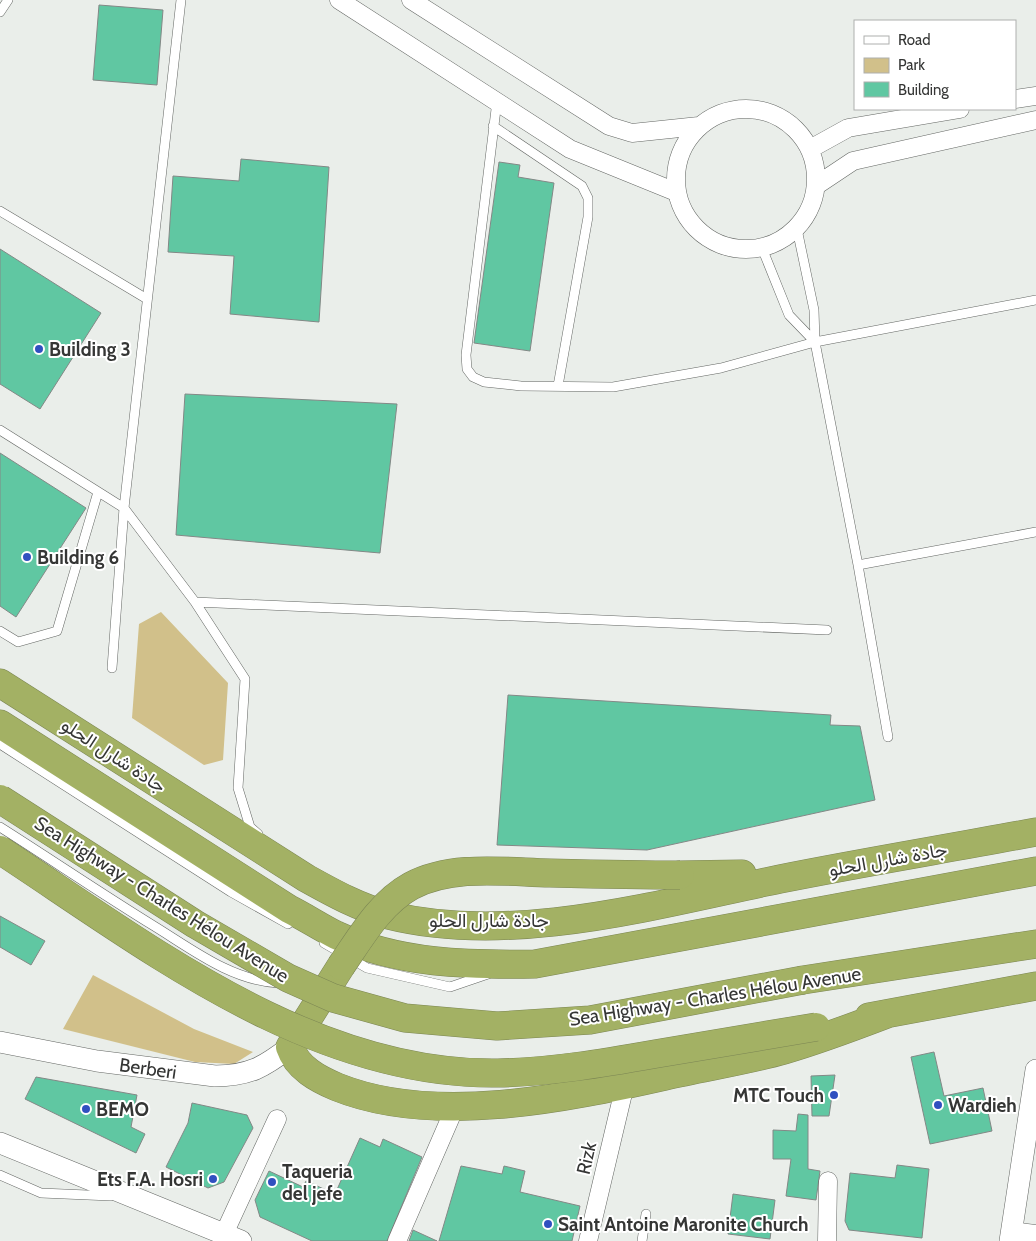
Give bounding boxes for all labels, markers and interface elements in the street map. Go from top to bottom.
legend [854,20,1016,110]
text: Road [898,31,931,49]
text: Park [898,56,925,74]
text: Building [898,81,949,99]
place label: Building 3 [49,338,131,361]
marker: Building 3 [33,343,45,355]
place label: Building 6 [37,546,119,569]
marker: Building 6 [21,551,33,563]
street label: جادة شارل الحلو [57,713,170,798]
street label: Sea Highway - Charles Hélou Avenue [30,811,293,988]
street label: جادة شارل الحلو [827,838,949,881]
street label: جادة شارل الحلو [429,909,549,932]
street label: Sea Highway - Charles Hélou Avenue [567,962,863,1031]
street label: Berberi [118,1053,178,1084]
place label: MTC Touch [733,1084,824,1107]
marker: MTC Touch [828,1089,840,1101]
place label: Wardieh [948,1094,1017,1117]
place label: BEMO [96,1098,149,1121]
marker: Wardieh [932,1099,944,1111]
marker: BEMO [80,1103,92,1115]
street label: Rizk [572,1139,601,1177]
place label: Taqueria del jefe [282,1160,353,1205]
place label: Ets F.A. Hosri [97,1168,203,1191]
marker: Ets F.A. Hosri [207,1173,219,1185]
marker: Taqueria del jefe [266,1176,278,1188]
place label: Saint Antoine Maronite Church [558,1213,808,1236]
marker: Saint Antoine Maronite Church [542,1218,554,1230]

